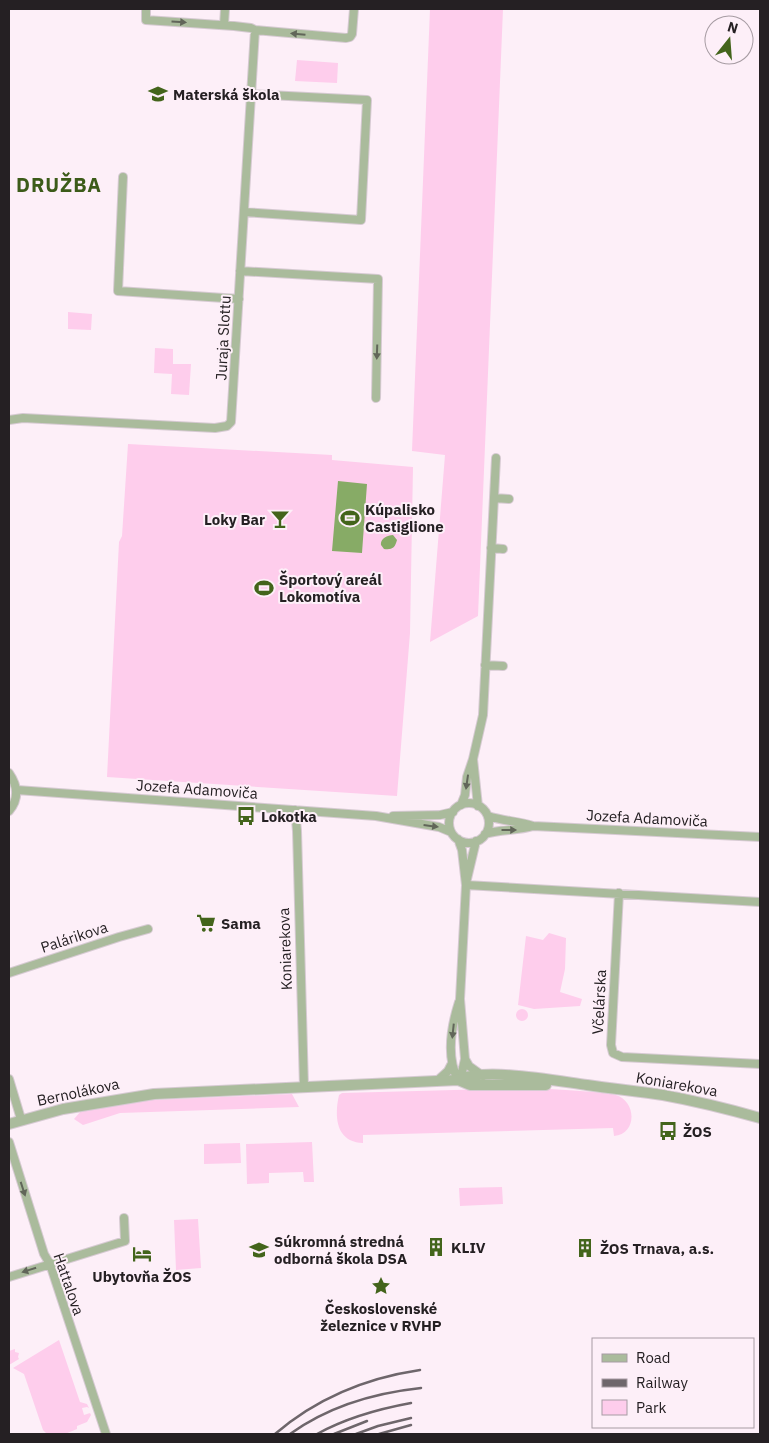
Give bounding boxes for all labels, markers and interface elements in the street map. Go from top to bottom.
north arrow [704,15,754,65]
text: N [725,17,740,38]
one-way arrow [172,19,188,27]
one-way arrow [290,30,306,38]
school or university icon: Materská škola [147,83,169,105]
place label: Materská škola [173,85,280,104]
district label: DRUŽBA [16,171,102,198]
street label: Juraja Slottu [211,295,235,381]
one-way arrow [373,344,381,360]
place label: Kúpalisko Castiglione [365,500,444,536]
sports icon: Kúpalisko Castiglione [339,507,361,529]
bar icon: Loky Bar [269,508,291,530]
place label: Loky Bar [204,510,265,529]
place label: Športový areál Lokomotíva [279,570,382,606]
sports icon: Športový areál Lokomotíva [253,577,275,599]
one-way arrow [463,774,471,790]
street label: Jozefa Adamoviča [136,775,258,803]
bus stop icon: Lokotka [235,805,257,827]
street label: Jozefa Adamoviča [586,805,708,831]
place label: Lokotka [261,807,317,826]
one-way arrow [424,822,440,830]
one-way arrow [501,826,517,834]
street label: Koniarekova [274,907,296,991]
supermarket icon: Sama [195,912,217,934]
place label: Sama [221,914,261,933]
street label: Palárikova [38,917,110,957]
street label: Včelárska [588,969,610,1035]
one-way arrow [449,1024,457,1040]
street label: Koniarekova [635,1067,719,1101]
street label: Bernolákova [35,1074,121,1110]
bus stop icon: ŽOS [657,1120,679,1142]
place label: ŽOS [683,1122,712,1141]
one-way arrow [19,1182,27,1197]
place label: Súkromná stredná odborná škola DSA [274,1232,407,1268]
building icon: KLIV [425,1236,447,1258]
building icon: ŽOS Trnava, a.s. [574,1237,596,1259]
place label: KLIV [451,1238,486,1257]
school or university icon: Súkromná stredná odborná škola DSA [248,1239,270,1261]
place label: ŽOS Trnava, a.s. [600,1239,714,1258]
hotel icon: Ubytovňa ŽOS [131,1243,153,1265]
street label: Hattalova [49,1250,89,1318]
one-way arrow [22,1267,37,1275]
place label: Ubytovňa ŽOS [92,1267,192,1286]
place icon: Československé železnice v RVHP [370,1275,392,1297]
place label: Československé železnice v RVHP [320,1299,442,1335]
legend [592,1338,754,1428]
text: Road [636,1348,671,1367]
text: Railway [636,1373,689,1392]
text: Park [636,1398,666,1417]

